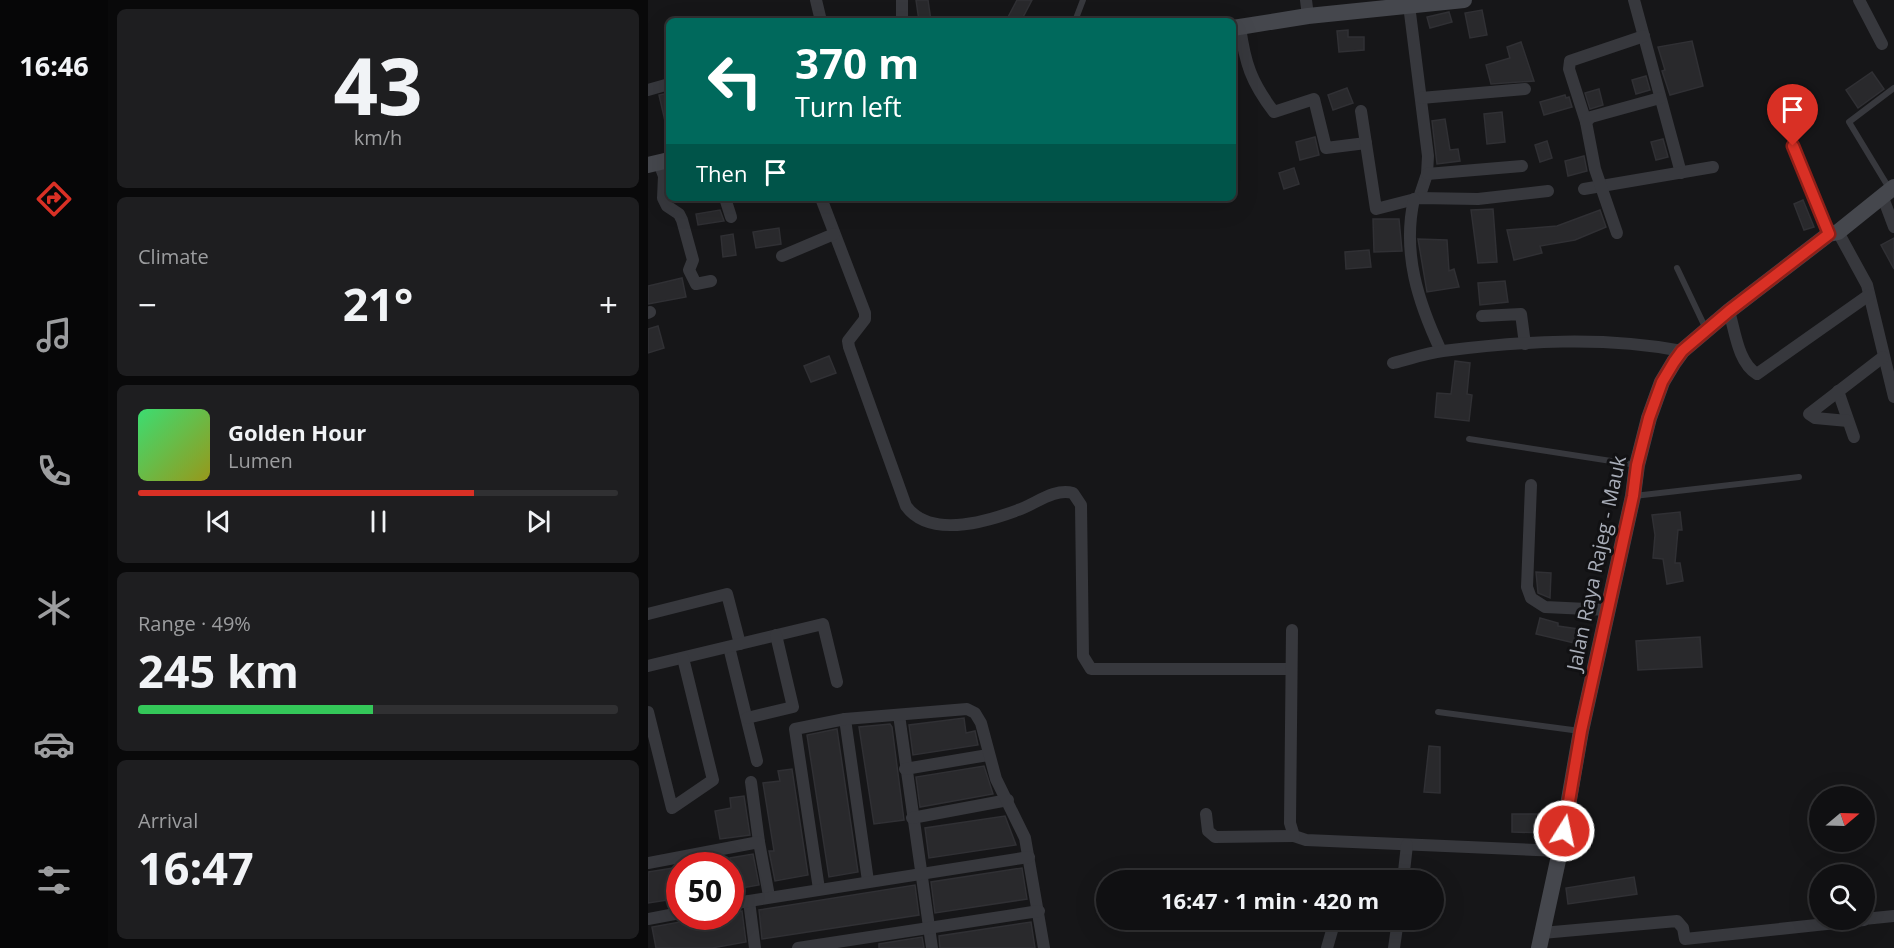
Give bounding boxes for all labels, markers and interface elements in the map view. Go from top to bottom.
text: 43 [333,32,423,138]
text: 370 m [795,34,919,91]
icon: left [696,42,774,120]
text: 16:46 [19,47,89,84]
pin [1767,84,1818,146]
text: Turn left [795,88,902,125]
icon: arrive [1776,93,1809,126]
text: km/h [354,124,402,151]
icon: arrive [759,156,792,189]
text: Then [696,158,747,188]
icon: directions [33,178,75,220]
text: Climate [138,243,209,270]
text: 21° [343,273,413,334]
text: − [138,282,157,327]
text: + [599,282,618,327]
icon: music [33,314,75,356]
text: Golden Hour [228,417,366,447]
text: Lumen [228,447,293,474]
icon: phone [33,450,75,492]
street label: Jalan Raya Rajeg - Mauk [1560,453,1632,675]
icon: previous [202,505,235,538]
icon: pause [362,505,395,538]
icon: next [522,505,555,538]
icon: climate [33,587,75,629]
text: Range · 49% [138,610,251,637]
text: 245 km [138,640,299,701]
icon: car [33,723,75,765]
north arrow [1809,786,1875,852]
map controls [1809,786,1875,930]
position arrow [1532,799,1596,863]
text: Arrival [138,807,198,834]
text: 16:47 [138,837,254,898]
speed limit sign: 50 [666,852,744,930]
icon: filters [33,859,75,901]
button: search [1809,864,1875,930]
text: 16:47 · 1 min · 420 m [1161,885,1379,915]

